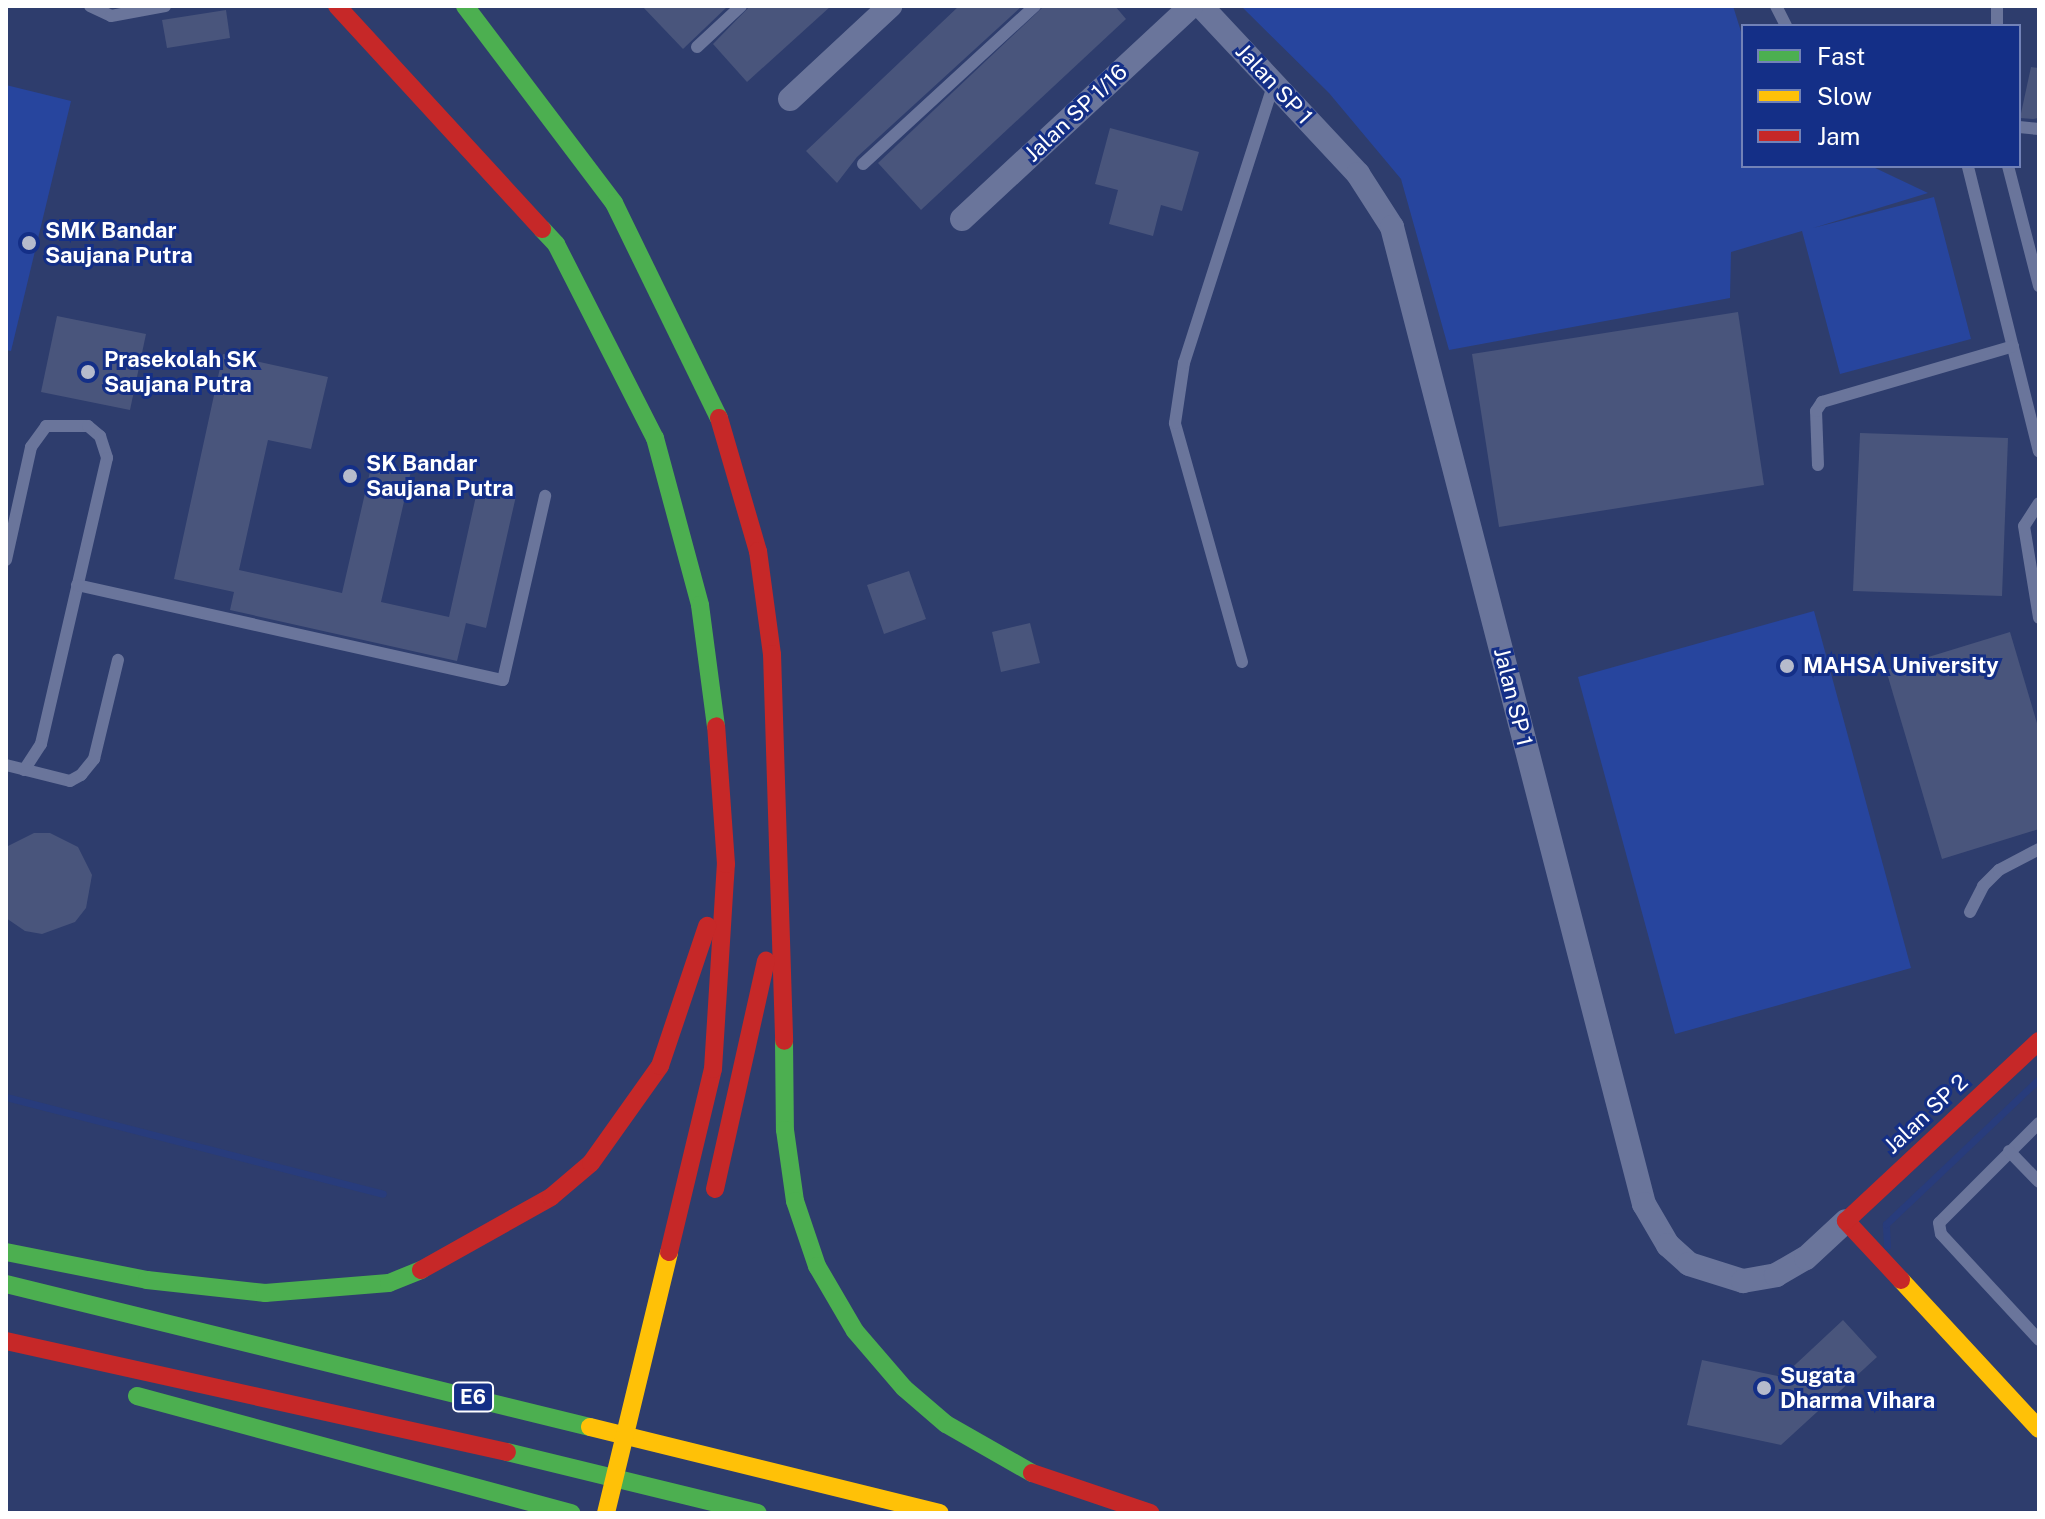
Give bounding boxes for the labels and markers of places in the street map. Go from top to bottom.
place label: SMK Bandar Saujana Putra [45,217,193,268]
marker: SMK Bandar Saujana Putra [20,234,38,252]
place label: Prasekolah SK Saujana Putra [104,346,257,398]
marker: Prasekolah SK Saujana Putra [79,363,97,381]
place label: SK Bandar Saujana Putra [366,450,514,502]
marker: SK Bandar Saujana Putra [341,467,359,485]
place label: MAHSA University [1803,653,1999,679]
marker: MAHSA University [1778,657,1796,675]
place label: Sugata Dharma Vihara [1780,1362,1935,1414]
marker: Sugata Dharma Vihara [1755,1379,1773,1397]

